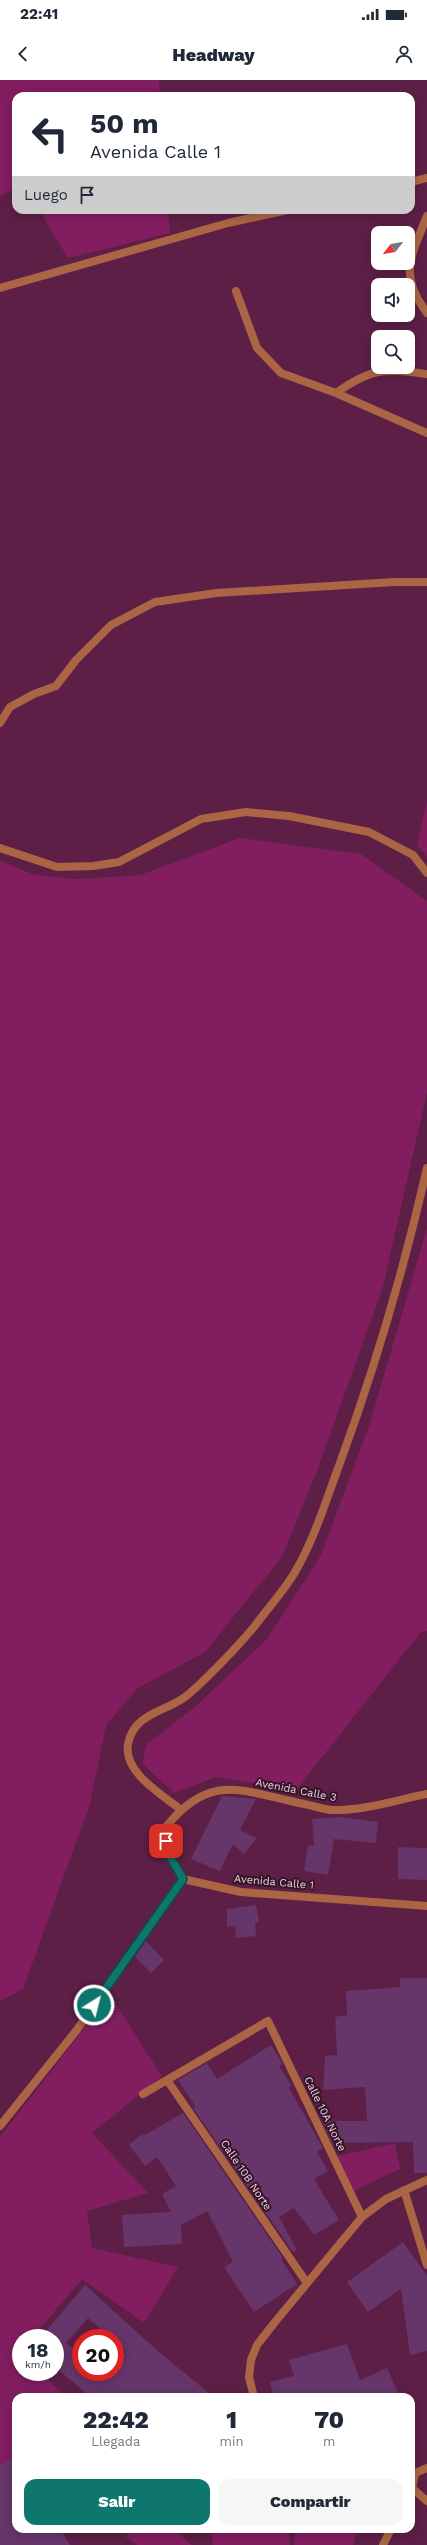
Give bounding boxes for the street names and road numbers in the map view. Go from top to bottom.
street label: Avenida Calle 3 [254,1776,338,1804]
street label: Avenida Calle 1 [234,1872,314,1892]
street label: Calle 10A Norte [301,2074,349,2154]
street label: Calle 10B Norte [218,2137,274,2213]

